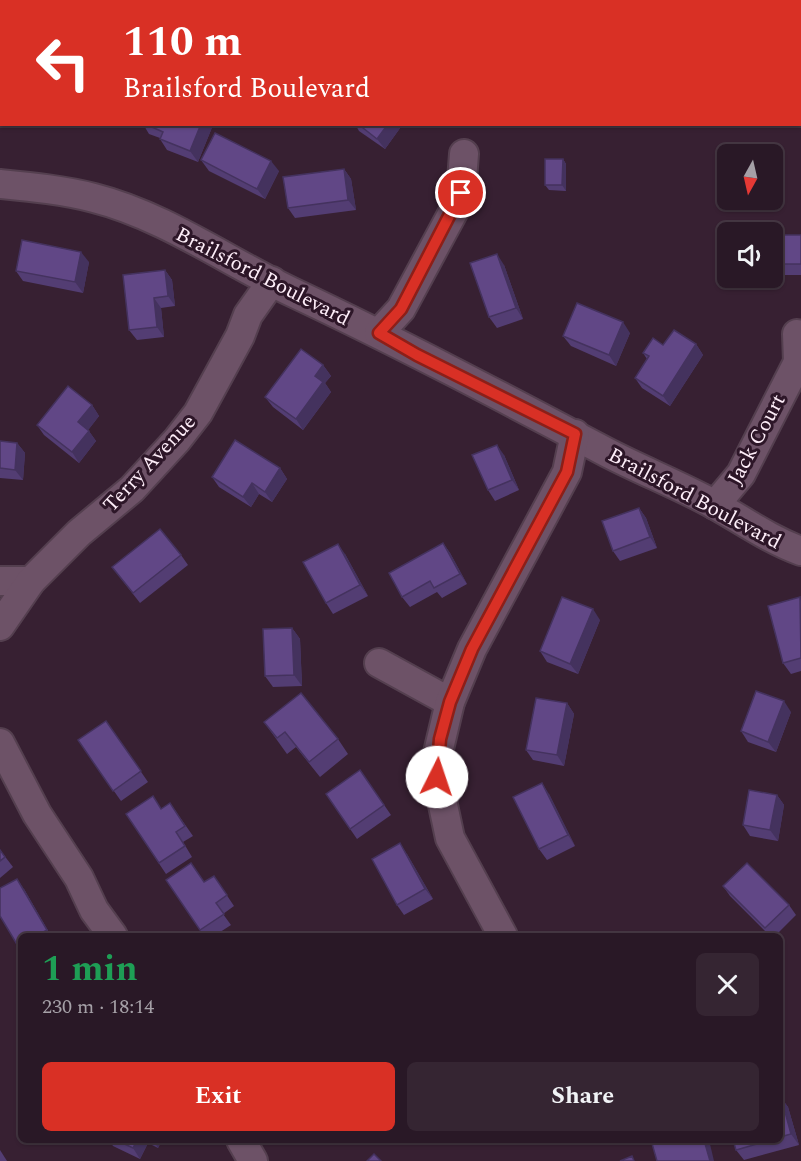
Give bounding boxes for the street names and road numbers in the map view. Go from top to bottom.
street label: Brailsford Boulevard [170,219,355,335]
street label: Jack Court [720,388,794,491]
street label: Terry Avenue [96,407,204,520]
street label: Brailsford Boulevard [602,440,787,558]

